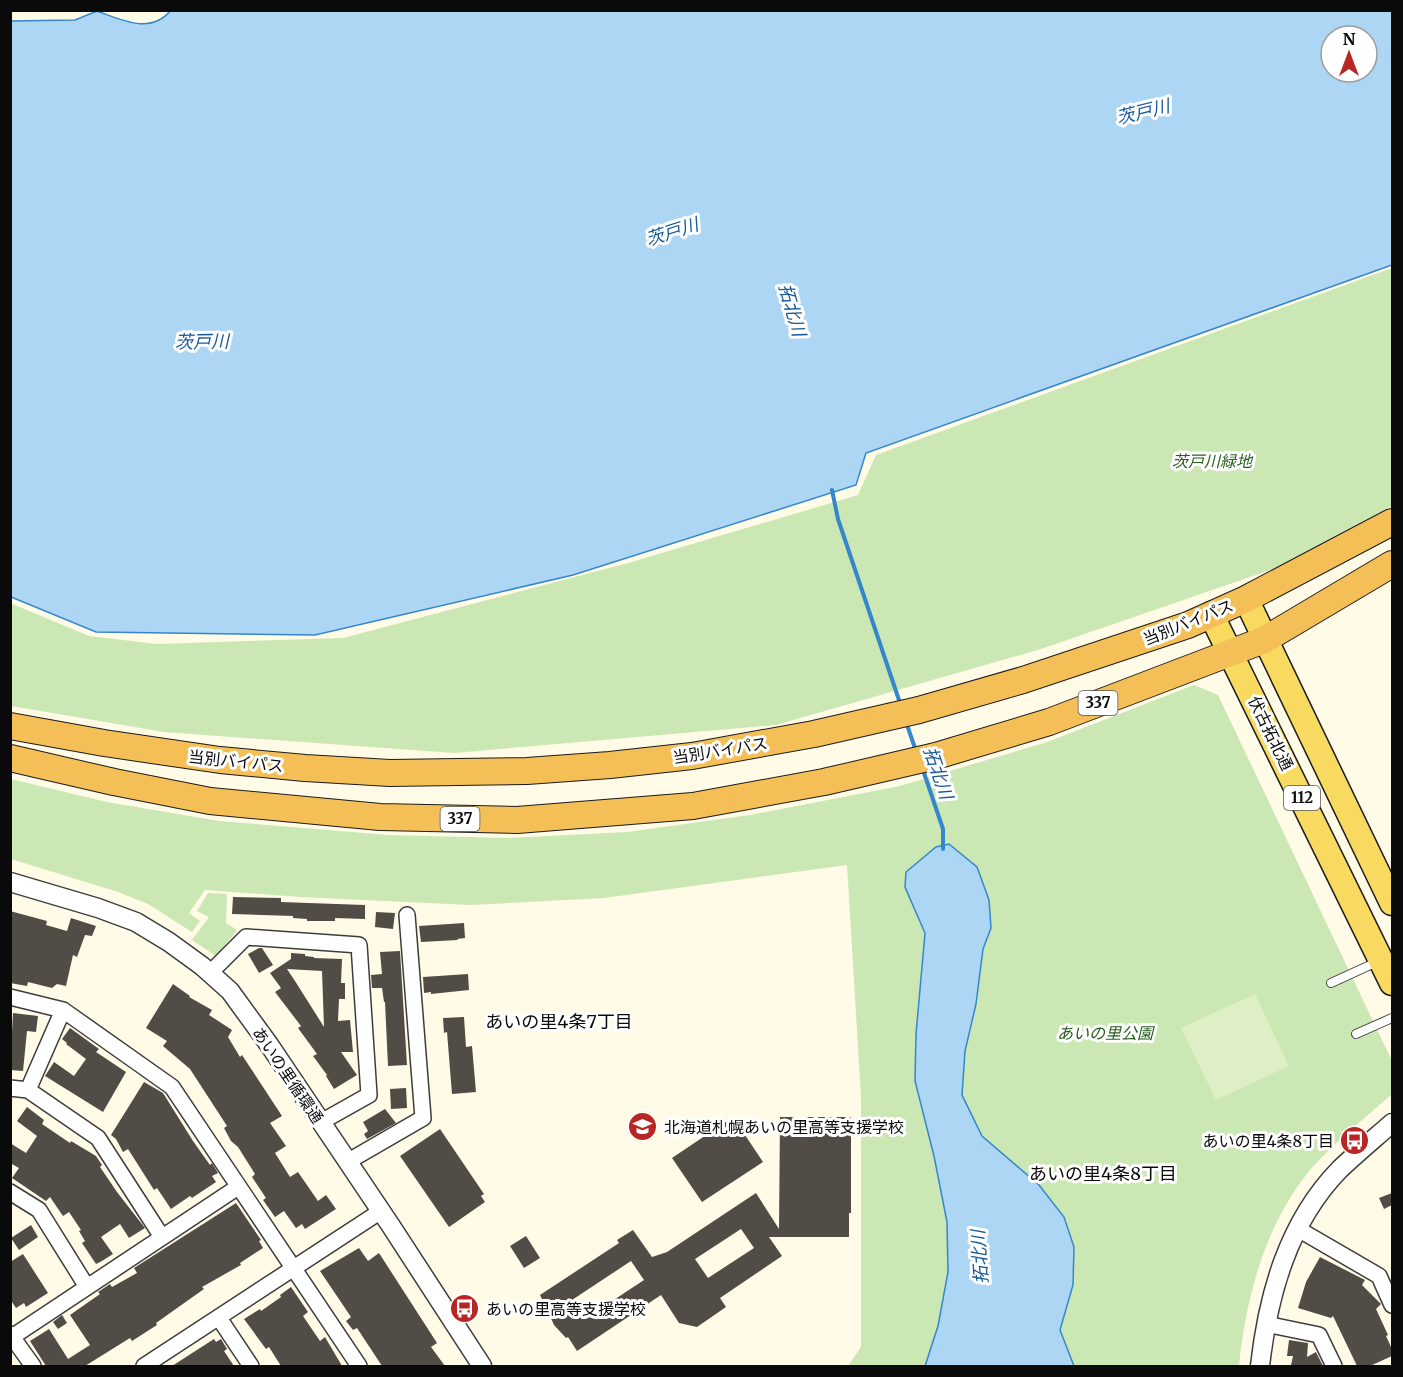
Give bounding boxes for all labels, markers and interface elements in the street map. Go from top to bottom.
north arrow [1319,24,1379,84]
text: N [1343,29,1356,49]
water label: 茨戸川 [1114,93,1174,129]
water label: 茨戸川 [643,212,703,251]
water label: 拓北川 [774,281,812,341]
water label: 茨戸川 [175,329,231,353]
park label: 茨戸川緑地 [1172,451,1254,471]
street label: 当別バイパス [1140,595,1236,649]
road number: 337 [1078,691,1118,715]
street label: 伏古拓北通 [1244,693,1298,773]
street label: 当別バイパス [671,733,769,767]
water label: 拓北川 [919,744,959,804]
street label: 当別バイパス [187,746,285,776]
road number: 112 [1284,786,1320,810]
road number: 337 [440,807,480,831]
district label: あいの里4条7丁目 [485,1010,633,1033]
street label: あいの里循環通 [248,1023,328,1127]
park label: あいの里公園 [1057,1023,1155,1043]
school or university icon: 北海道札幌あいの里高等支援学校 [627,1111,659,1143]
place label: 北海道札幌あいの里高等支援学校 [664,1117,904,1137]
bus stop icon: あいの里4条8丁目 [1339,1125,1371,1157]
place label: あいの里4条8丁目 [1203,1131,1334,1151]
district label: あいの里4条8丁目 [1029,1162,1177,1185]
water label: 拓北川 [966,1227,993,1285]
bus stop icon: あいの里高等支援学校 [449,1293,481,1325]
place label: あいの里高等支援学校 [486,1299,646,1319]

